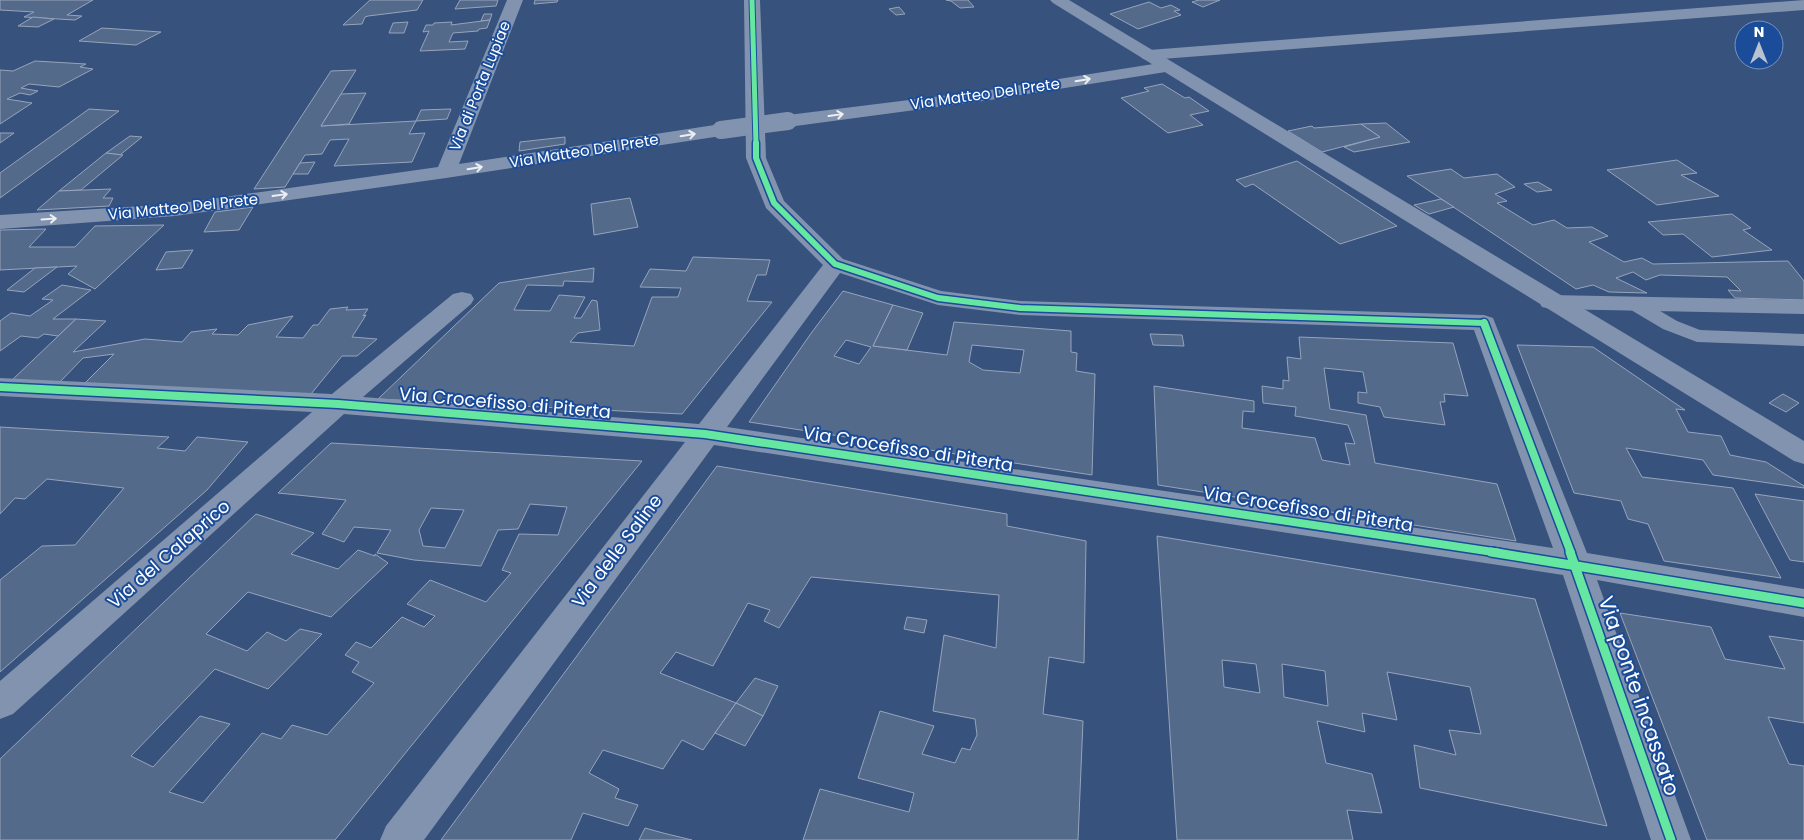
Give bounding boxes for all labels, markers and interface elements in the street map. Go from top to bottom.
street label: Via di Porta Lupiae [444,18,515,154]
north arrow [1734,20,1784,70]
text: N [1754,22,1764,42]
street label: Via Matteo Del Prete [909,73,1061,114]
one-way arrow [1075,74,1091,84]
one-way arrow [828,110,844,120]
street label: Via Matteo Del Prete [508,128,660,173]
one-way arrow [679,130,695,140]
one-way arrow [467,162,483,172]
street label: Via Matteo Del Prete [107,188,259,225]
one-way arrow [271,190,287,200]
one-way arrow [40,215,56,224]
street label: Via Crocefisso di Piterta [398,381,612,424]
street label: Via Crocefisso di Piterta [801,420,1015,477]
street label: Via Crocefisso di Piterta [1201,480,1415,537]
street label: Via delle Saline [566,489,668,613]
street label: Via del Calaprico [102,493,235,614]
street label: Via ponte incassato [1592,592,1687,799]

